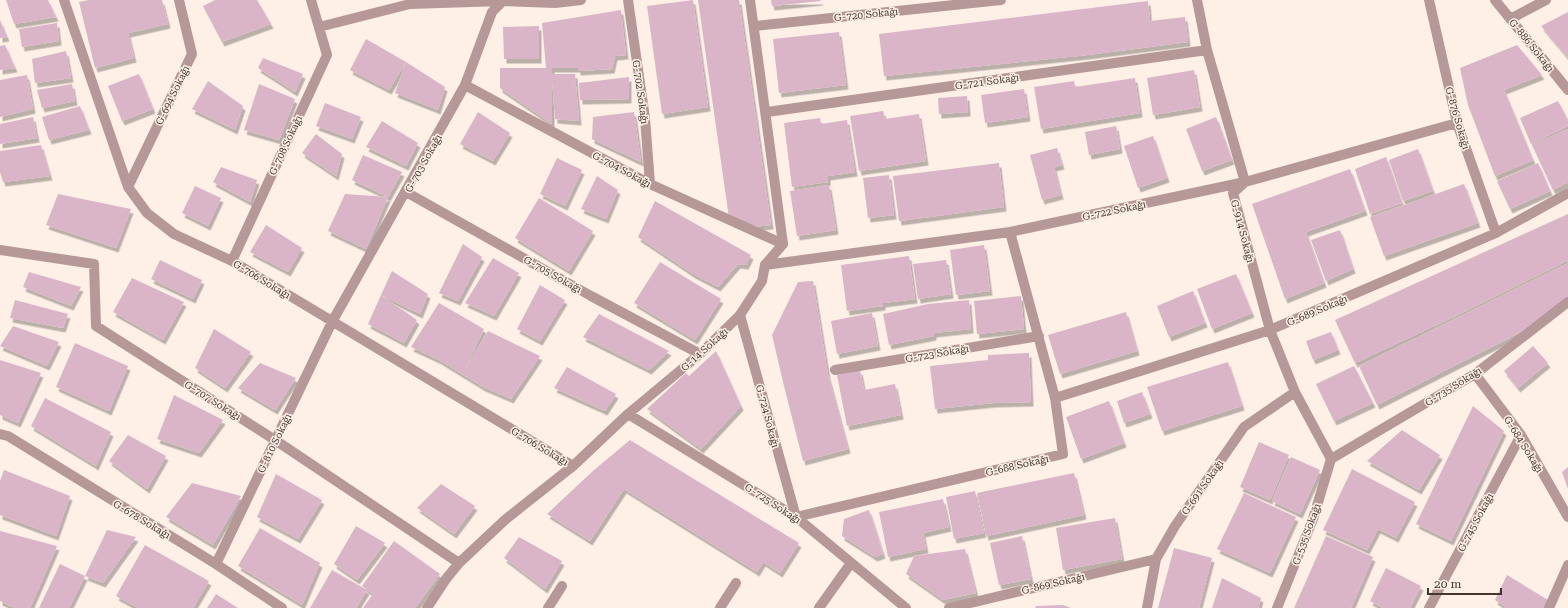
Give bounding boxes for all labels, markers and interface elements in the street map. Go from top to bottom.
street label: G-720 Sokağı [833,6,899,23]
street label: G-886 Sokağı [1507,17,1556,74]
street label: G-702 Sokağı [631,59,650,125]
street label: G-694 Sokağı [153,64,192,127]
street label: G-721 Sokağı [954,72,1020,91]
street label: G-876 Sokağı [1443,86,1472,151]
street label: G-708 Sokağı [267,114,304,177]
street label: G-703 Sokağı [403,132,444,194]
street label: G-704 Sokağı [591,149,653,189]
street label: G-722 Sokağı [1081,198,1147,223]
street label: G-914 Sokağı [1229,199,1256,264]
street label: G-705 Sokağı [522,254,584,295]
street label: G-706 Sokağı [231,258,292,301]
street label: G-689 Sokağı [1285,293,1349,328]
street label: G-14 Sokağı [679,326,730,373]
street label: G-723 Sokağı [904,342,970,365]
street label: G-735 Sokağı [1423,365,1484,408]
street label: G-707 Sokağı [182,379,243,422]
street label: G-724 Sokağı [754,384,781,449]
street label: G-810 Sokağı [255,412,294,475]
street label: G-684 Sokağı [1502,414,1545,475]
street label: G-706 Sokağı [509,425,570,468]
street label: G-688 Sokağı [984,453,1050,478]
street label: G-691 Sokağı [1179,458,1225,517]
street label: G-725 Sokağı [743,481,803,526]
street label: G-745 Sokağı [1455,491,1495,553]
street label: G-678 Sokağı [111,498,172,541]
street label: G-535 Sokağı [1290,502,1323,566]
scale bar [1428,570,1501,596]
street label: G-869 Sokağı [1020,571,1086,596]
text: 20 m [1434,577,1461,591]

